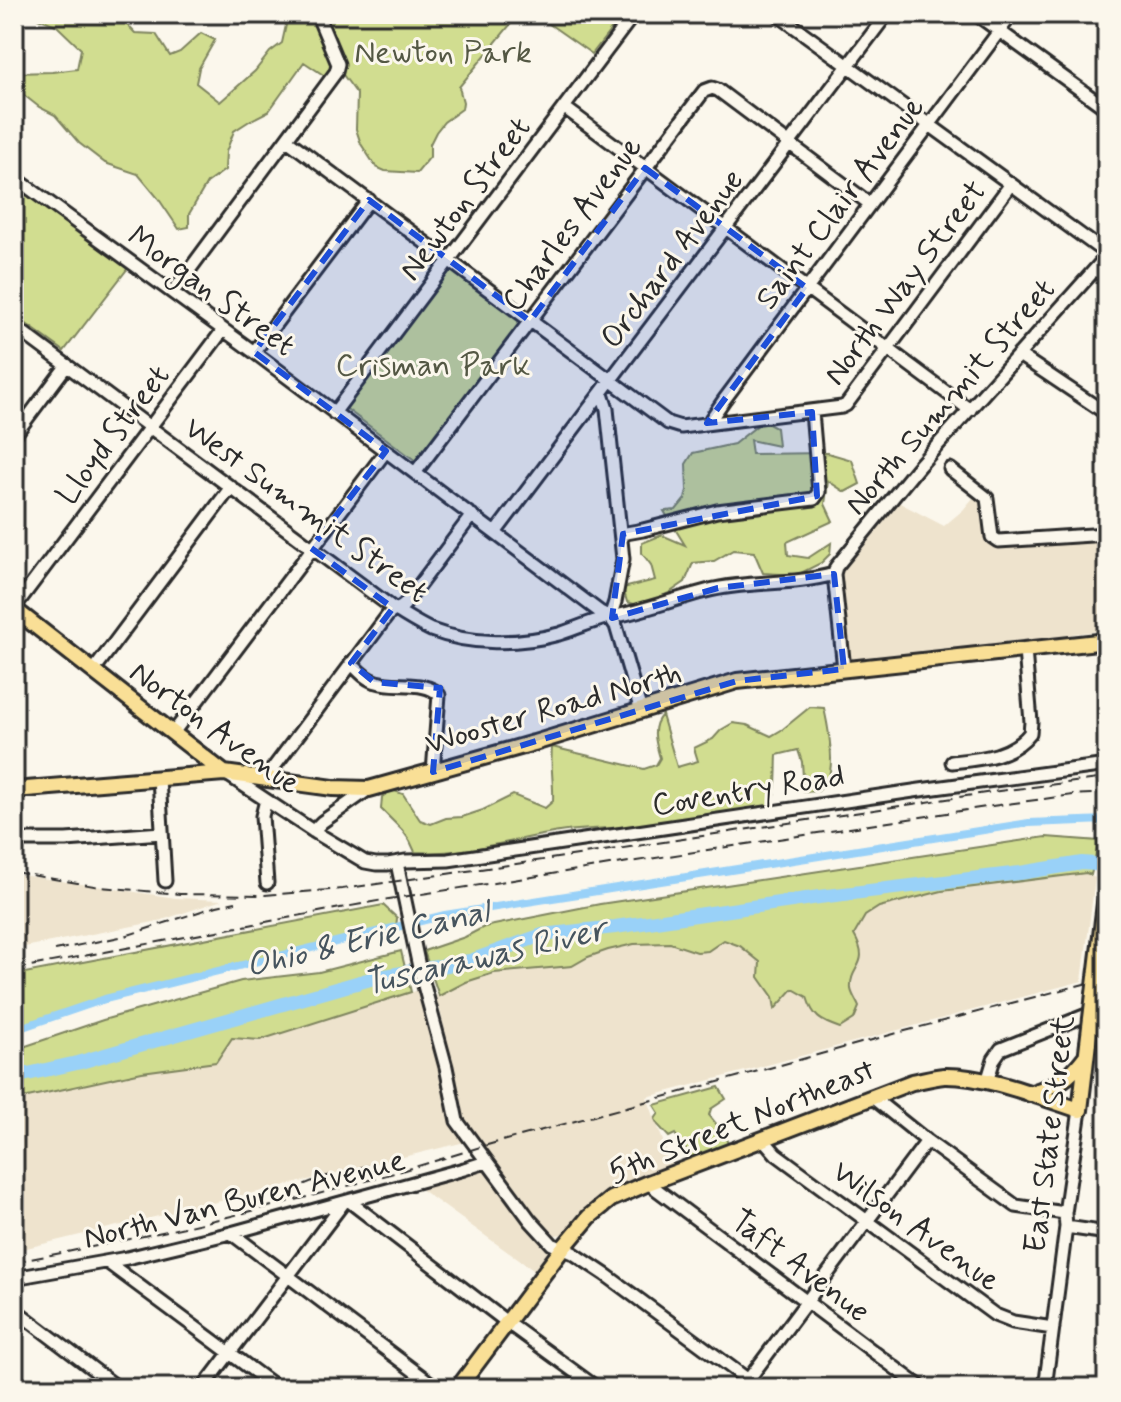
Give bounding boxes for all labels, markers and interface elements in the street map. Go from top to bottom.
park label: Newton Park [354,32,532,74]
street label: Saint Clair Avenue [747,88,935,318]
street label: Newton Street [390,109,541,290]
street label: Charles Avenue [493,128,652,320]
street label: Orchard Avenue [591,161,754,358]
street label: North Way Street [815,172,997,394]
street label: Morgan Street [117,216,303,368]
street label: North Summit Street [836,270,1065,525]
park label: Crisman Park [335,345,531,387]
street label: Lloyd Street [47,357,180,514]
street label: West Summit Street [175,408,436,614]
street label: Norton Avenue [121,652,309,805]
street label: Wooster Road North [421,652,687,766]
street label: Coventry Road [649,755,847,827]
water label: Ohio & Erie Canal [242,889,498,989]
water label: Tuscarawas River [359,906,615,1007]
street label: East State Street [1015,1013,1085,1255]
street label: 5th Street Northeast [602,1049,881,1195]
street label: North Van Buren Avenue [79,1140,410,1260]
street label: Wilson Avenue [823,1151,1008,1302]
street label: Taft Avenue [721,1200,878,1333]

